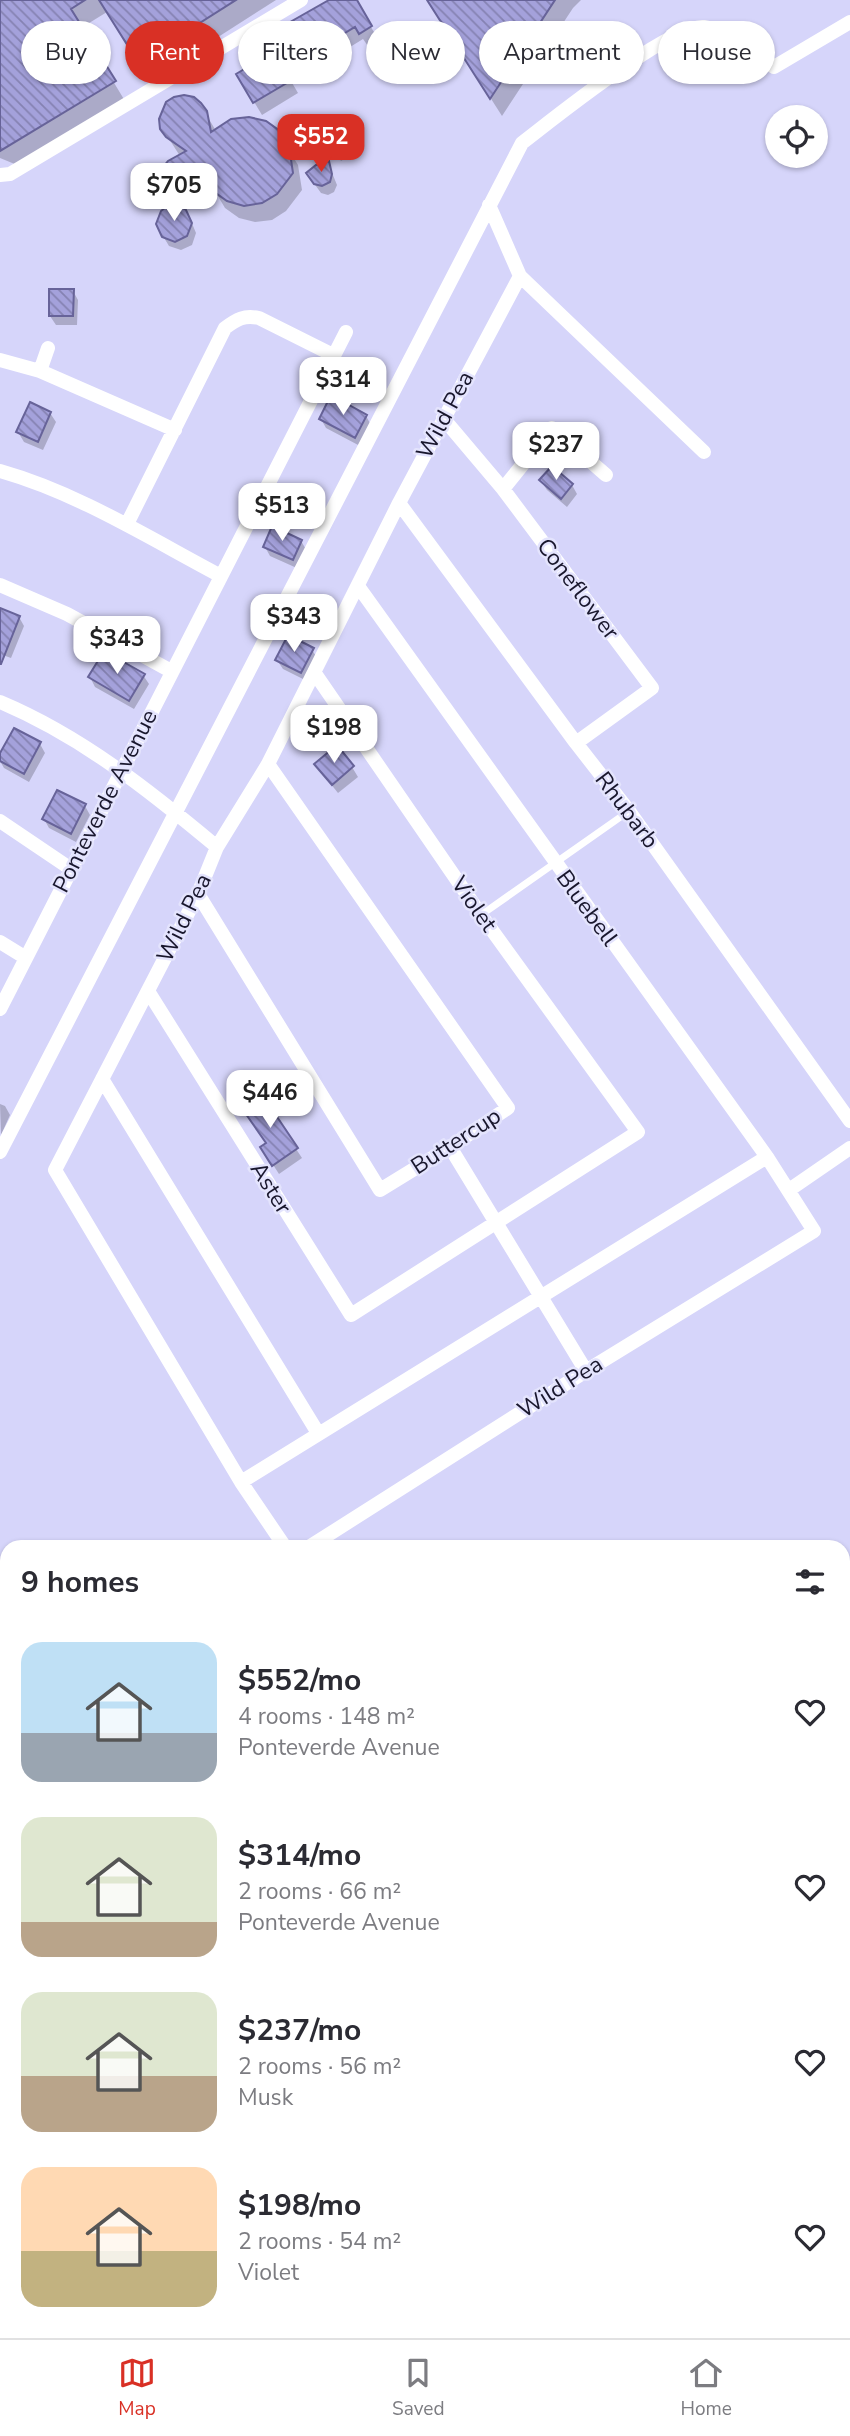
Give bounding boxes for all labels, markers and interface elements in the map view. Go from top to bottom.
chip: Buy [21,21,111,84]
chip: Rent [125,21,224,84]
chip: Filters [238,21,352,84]
chip: New [366,21,465,84]
chip: Apartment [479,21,644,84]
chip: House [658,21,775,84]
map controls [765,105,828,168]
button: locate [765,105,828,168]
pin: $552 [280,114,362,174]
text: $552 [293,121,349,152]
pin: $705 [133,164,215,223]
text: $705 [146,170,202,201]
pin: $314 [302,358,384,417]
text: $314 [315,364,371,395]
street label: Wild Pea [409,366,481,464]
pin: $237 [515,422,597,482]
text: $237 [528,429,584,460]
pin: $513 [241,484,323,543]
text: $513 [254,490,310,521]
street label: Coneflower [530,532,627,647]
pin: $343 [253,594,335,654]
text: $343 [266,601,322,632]
pin: $343 [76,616,158,676]
text: $343 [89,623,145,654]
street label: Ponteverde Avenue [45,704,165,898]
pin: $198 [293,706,375,765]
text: $198 [306,712,362,743]
street label: Rhubarb [588,765,666,855]
street label: Bluebell [549,864,625,952]
street label: Wild Pea [149,868,219,968]
street label: Violet [443,869,505,939]
pin: $446 [229,1070,311,1130]
text: $446 [242,1077,298,1108]
street label: Buttercup [405,1100,507,1182]
street label: Aster [243,1156,299,1221]
street label: Wild Pea [511,1349,609,1425]
text: 9 homes [21,1562,139,1603]
icon: filters [791,1563,829,1601]
text: $552/mo [238,1660,361,1701]
icon: home [77,1670,161,1754]
icon: heart [791,1693,829,1731]
text: 4 rooms · 148 m² [238,1701,415,1732]
text: Ponteverde Avenue [238,1732,440,1763]
text: $314/mo [238,1835,361,1876]
icon: home [77,1845,161,1929]
icon: heart [791,1868,829,1906]
text: 2 rooms · 66 m² [238,1876,401,1907]
text: Ponteverde Avenue [238,1907,440,1938]
text: $237/mo [238,2010,361,2051]
icon: home [77,2020,161,2104]
icon: heart [791,2043,829,2081]
text: 2 rooms · 56 m² [238,2051,401,2082]
text: Musk [238,2082,293,2113]
text: $198/mo [238,2185,361,2226]
icon: home [77,2195,161,2279]
icon: heart [791,2218,829,2256]
text: 2 rooms · 54 m² [238,2226,401,2257]
text: Violet [238,2257,299,2288]
tab: Map [118,2354,156,2422]
tab: Saved [392,2354,445,2422]
tab: Home [681,2354,732,2422]

